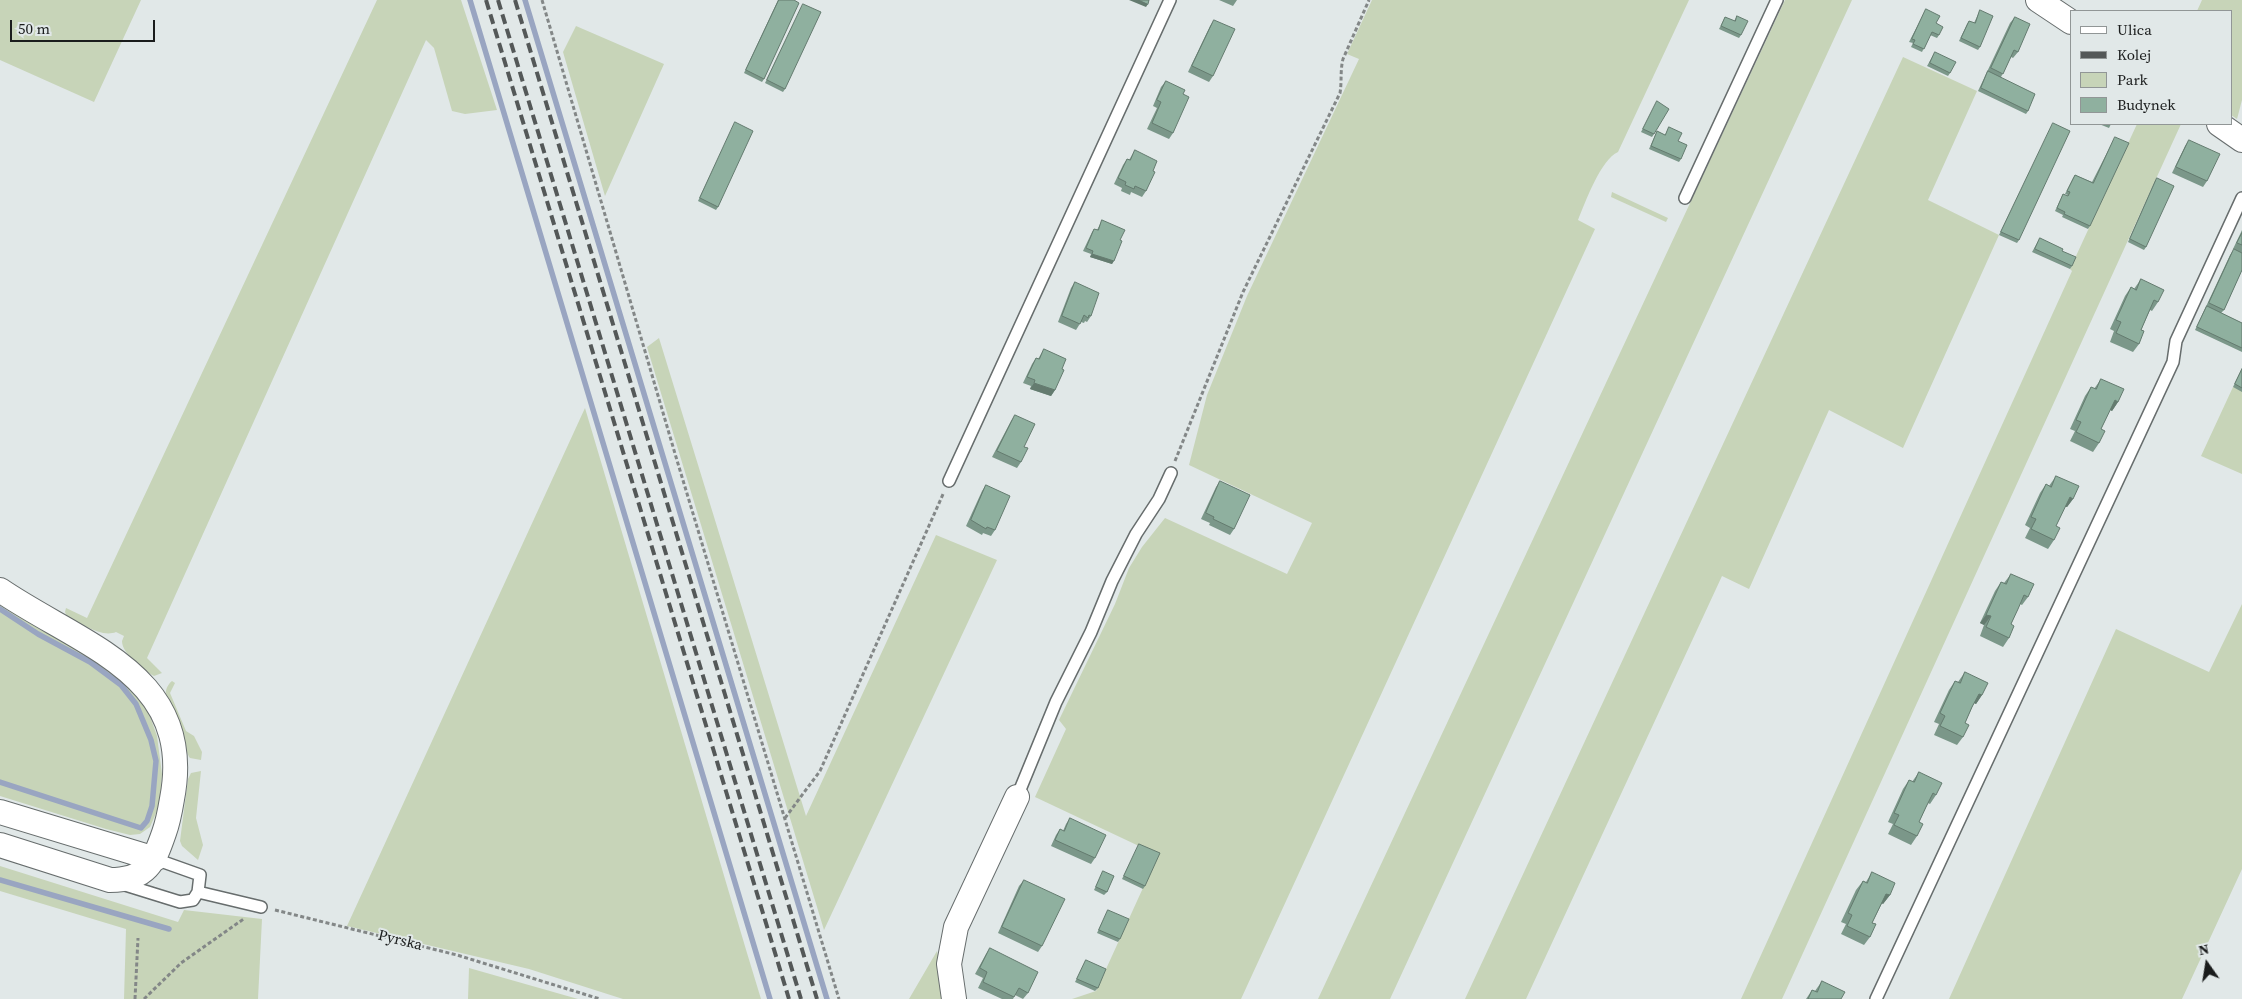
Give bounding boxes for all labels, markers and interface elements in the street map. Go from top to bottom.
scale bar [12,10,158,42]
legend [2070,10,2232,125]
text: 50 m [18,18,50,39]
text: Ulica [2117,19,2152,40]
text: Kolej [2117,44,2151,65]
text: Park [2117,69,2148,90]
text: Budynek [2117,94,2176,115]
street label: Pyrska [376,927,424,955]
text: N [2196,938,2211,960]
north arrow [2182,939,2232,989]

